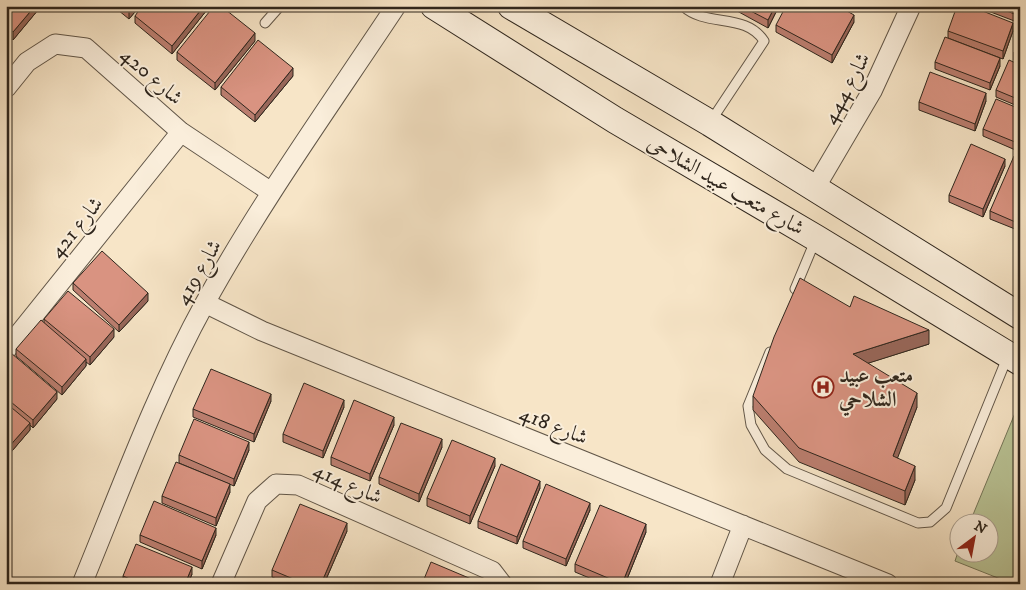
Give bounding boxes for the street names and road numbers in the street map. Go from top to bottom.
street label: شارع 420 [112,42,188,114]
street label: شارع 444 [817,48,880,131]
street label: شارع متعب عبيد الشلاحى [640,130,809,245]
street label: شارع 421 [44,192,112,266]
street label: شارع 419 [170,235,231,312]
street label: شارع 418 [514,401,592,455]
street label: شارع 414 [307,457,386,514]

